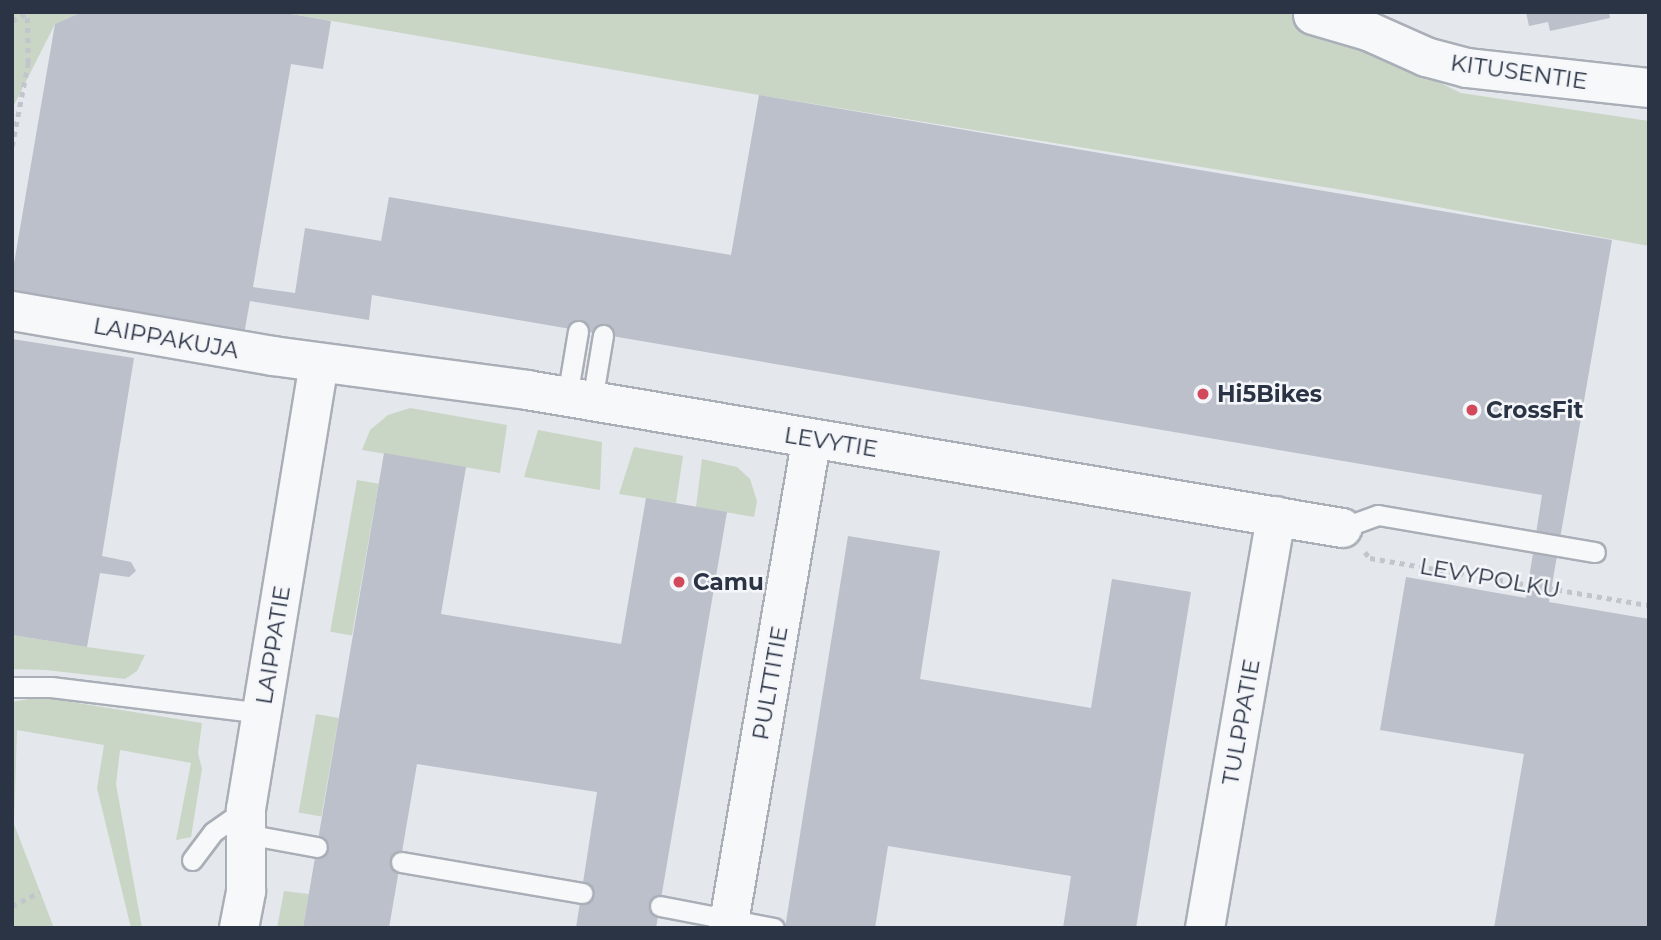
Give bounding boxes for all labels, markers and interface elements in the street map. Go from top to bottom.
street label: KITUSENTIE [1449,49,1589,95]
street label: LAIPPAKUJA [91,312,241,364]
place label: Hi5Bikes [1217,380,1322,408]
marker: Hi5Bikes [1195,386,1211,402]
place label: CrossFit [1486,396,1583,424]
marker: CrossFit [1464,402,1480,418]
street label: LEVYTIE [782,421,880,463]
street label: LEVYPOLKU [1418,552,1562,604]
place label: Camu [693,568,764,596]
marker: Camu [671,574,687,590]
street label: LAIPPATIE [250,584,296,706]
street label: PULTTITIE [746,624,794,742]
street label: TULPPATIE [1216,657,1266,787]

